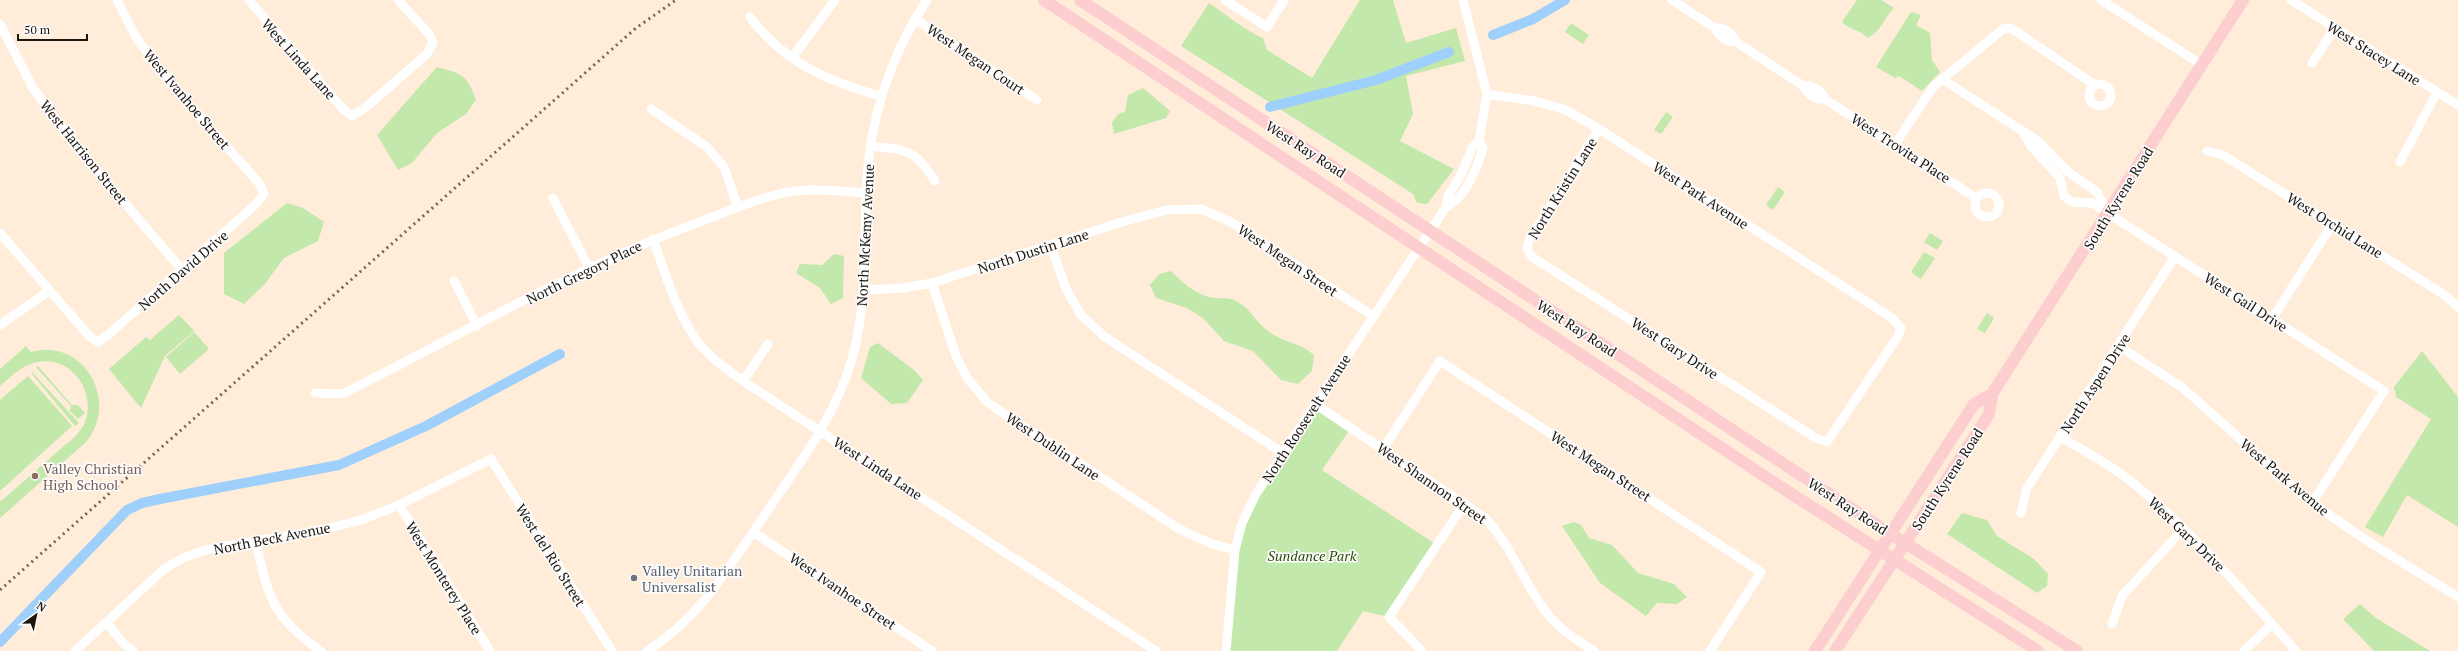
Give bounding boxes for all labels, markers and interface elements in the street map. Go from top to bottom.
street label: West Linda Lane [258,15,340,103]
scale bar [18,16,87,42]
street label: West Stacey Lane [2323,17,2425,89]
street label: West Megan Court [923,19,1029,99]
text: 50 m [24,22,51,37]
street label: West Ivanhoe Street [140,45,235,154]
street label: West Harrison Street [36,96,132,209]
street label: West Trovita Place [1848,109,1954,187]
street label: West Ray Road [1262,116,1350,182]
street label: North Kristin Lane [1523,134,1601,242]
street label: South Kyrene Road [2079,143,2157,253]
street label: West Park Avenue [1649,157,1753,233]
street label: North McKemy Avenue [852,163,878,307]
street label: West Orchid Lane [2283,188,2387,262]
street label: West Megan Street [1234,220,1342,301]
street label: North Dustin Lane [975,224,1091,278]
street label: North David Drive [134,226,232,314]
street label: North Gregory Place [523,236,645,308]
street label: West Gail Drive [2201,268,2291,336]
street label: West Ray Road [1533,295,1621,361]
street label: West Gary Drive [1628,313,1722,383]
street label: North Aspen Drive [2056,329,2134,437]
street label: North Roosevelt Avenue [1257,350,1355,486]
street label: West Dublin Lane [1002,407,1104,485]
street label: South Kyrene Road [1907,424,1987,534]
street label: West Megan Street [1547,426,1656,506]
street label: West Linda Lane [830,432,926,504]
street label: West Park Avenue [2236,434,2334,520]
street label: West Shannon Street [1373,438,1491,529]
place label: Valley Christian High School [43,459,143,494]
marker: Valley Christian High School [30,471,40,481]
street label: West Ray Road [1804,473,1892,539]
street label: West Gary Drive [2144,492,2230,576]
street label: West del Rio Street [512,500,591,611]
street label: North Beck Avenue [212,517,332,559]
street label: West Monterey Place [402,518,486,638]
park label: Sundance Park [1268,546,1357,565]
street label: West Ivanhoe Street [786,548,901,634]
place label: Valley Unitarian Universalist [642,561,743,596]
marker: Valley Unitarian Universalist [629,573,639,583]
north arrow [16,595,56,635]
text: N [34,598,49,615]

